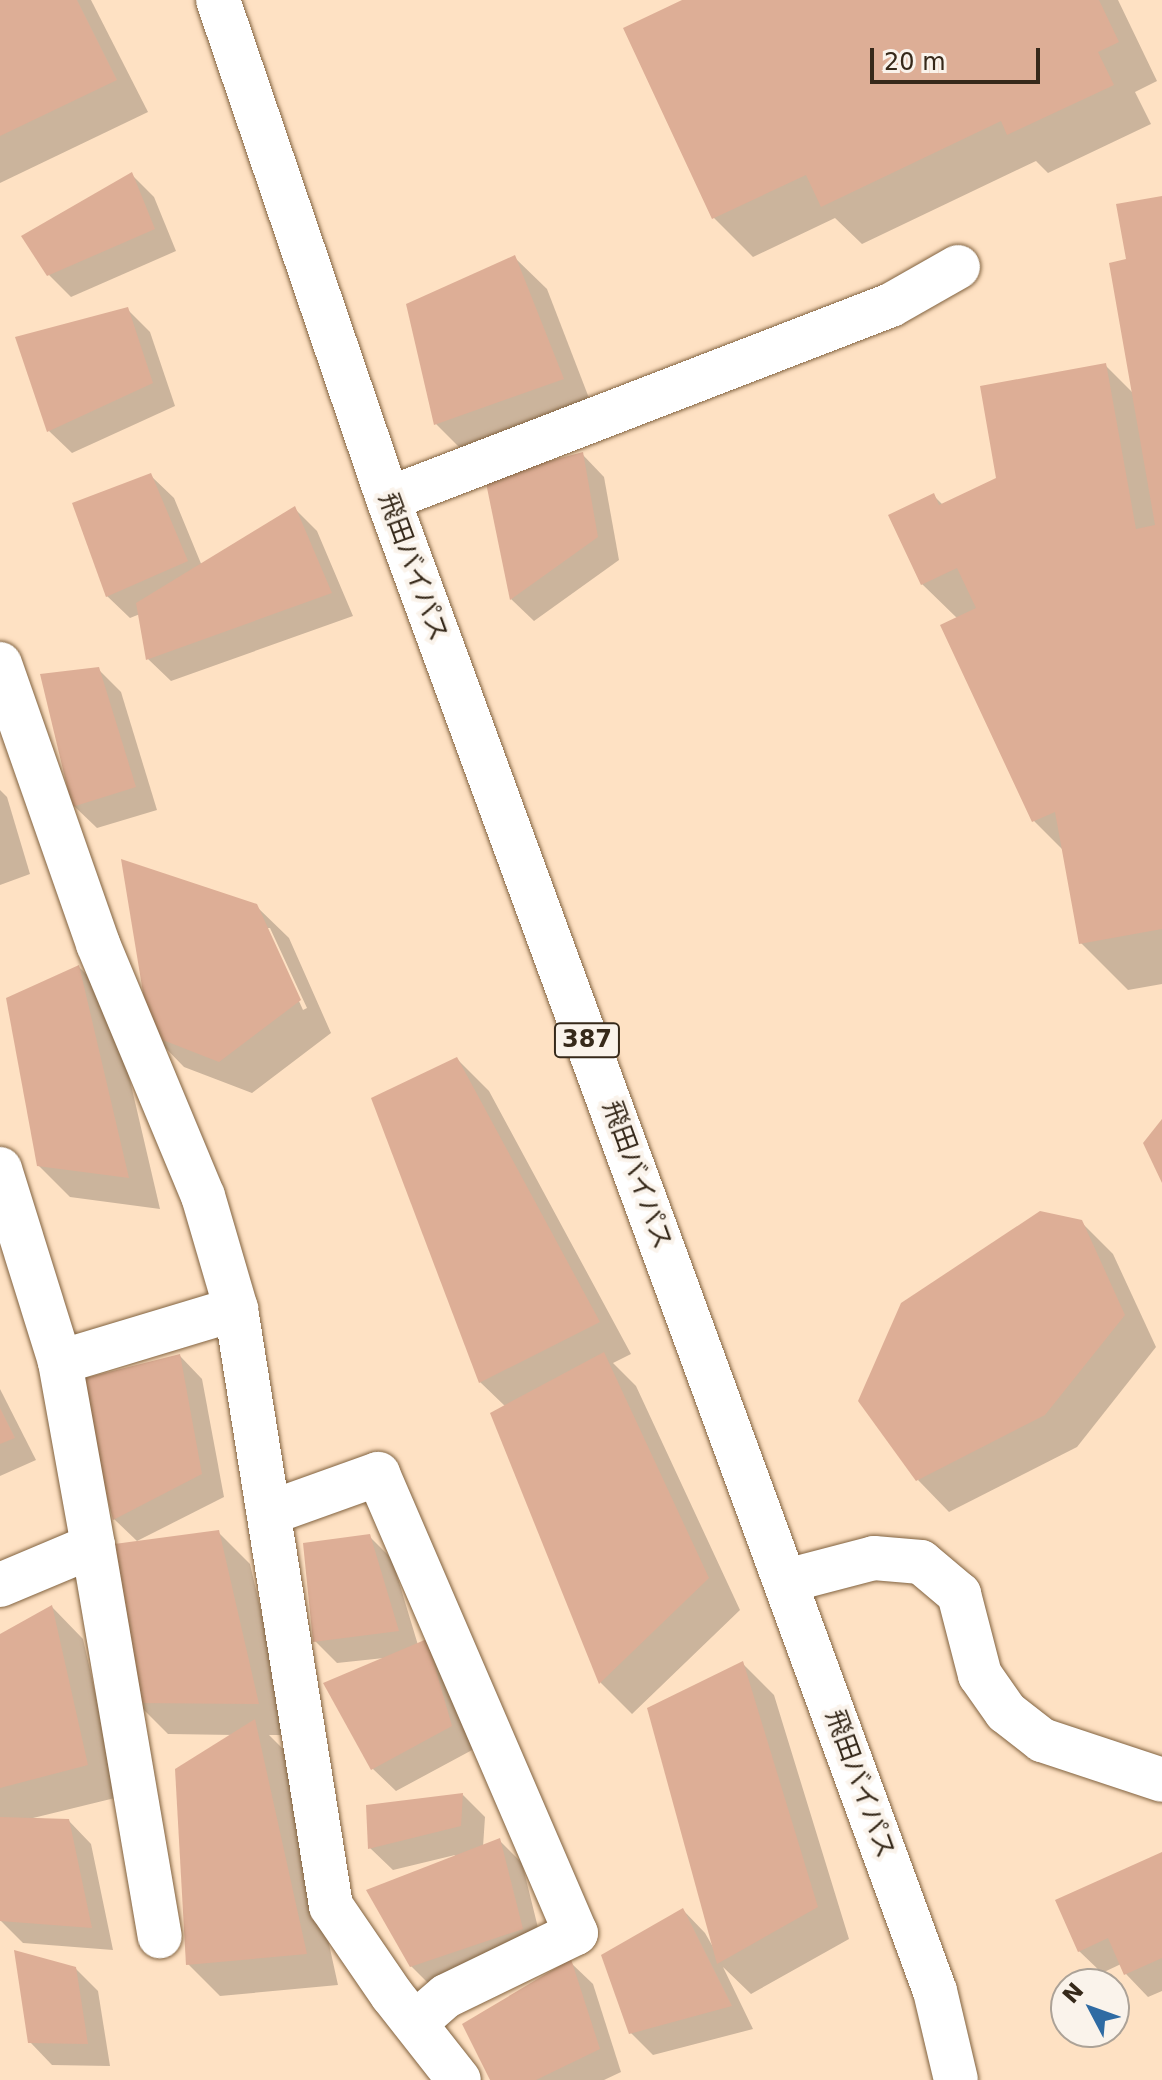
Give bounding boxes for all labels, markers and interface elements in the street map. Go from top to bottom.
scale bar [874,32,1044,82]
text: 20 m [884,48,946,76]
street label: 飛田バイパス [372,488,454,646]
road number: 387 [553,1020,621,1060]
street label: 飛田バイパス [596,1096,678,1254]
street label: 飛田バイパス [819,1705,901,1863]
north arrow [1050,1968,1130,2048]
text: N [1058,1978,1088,2008]

